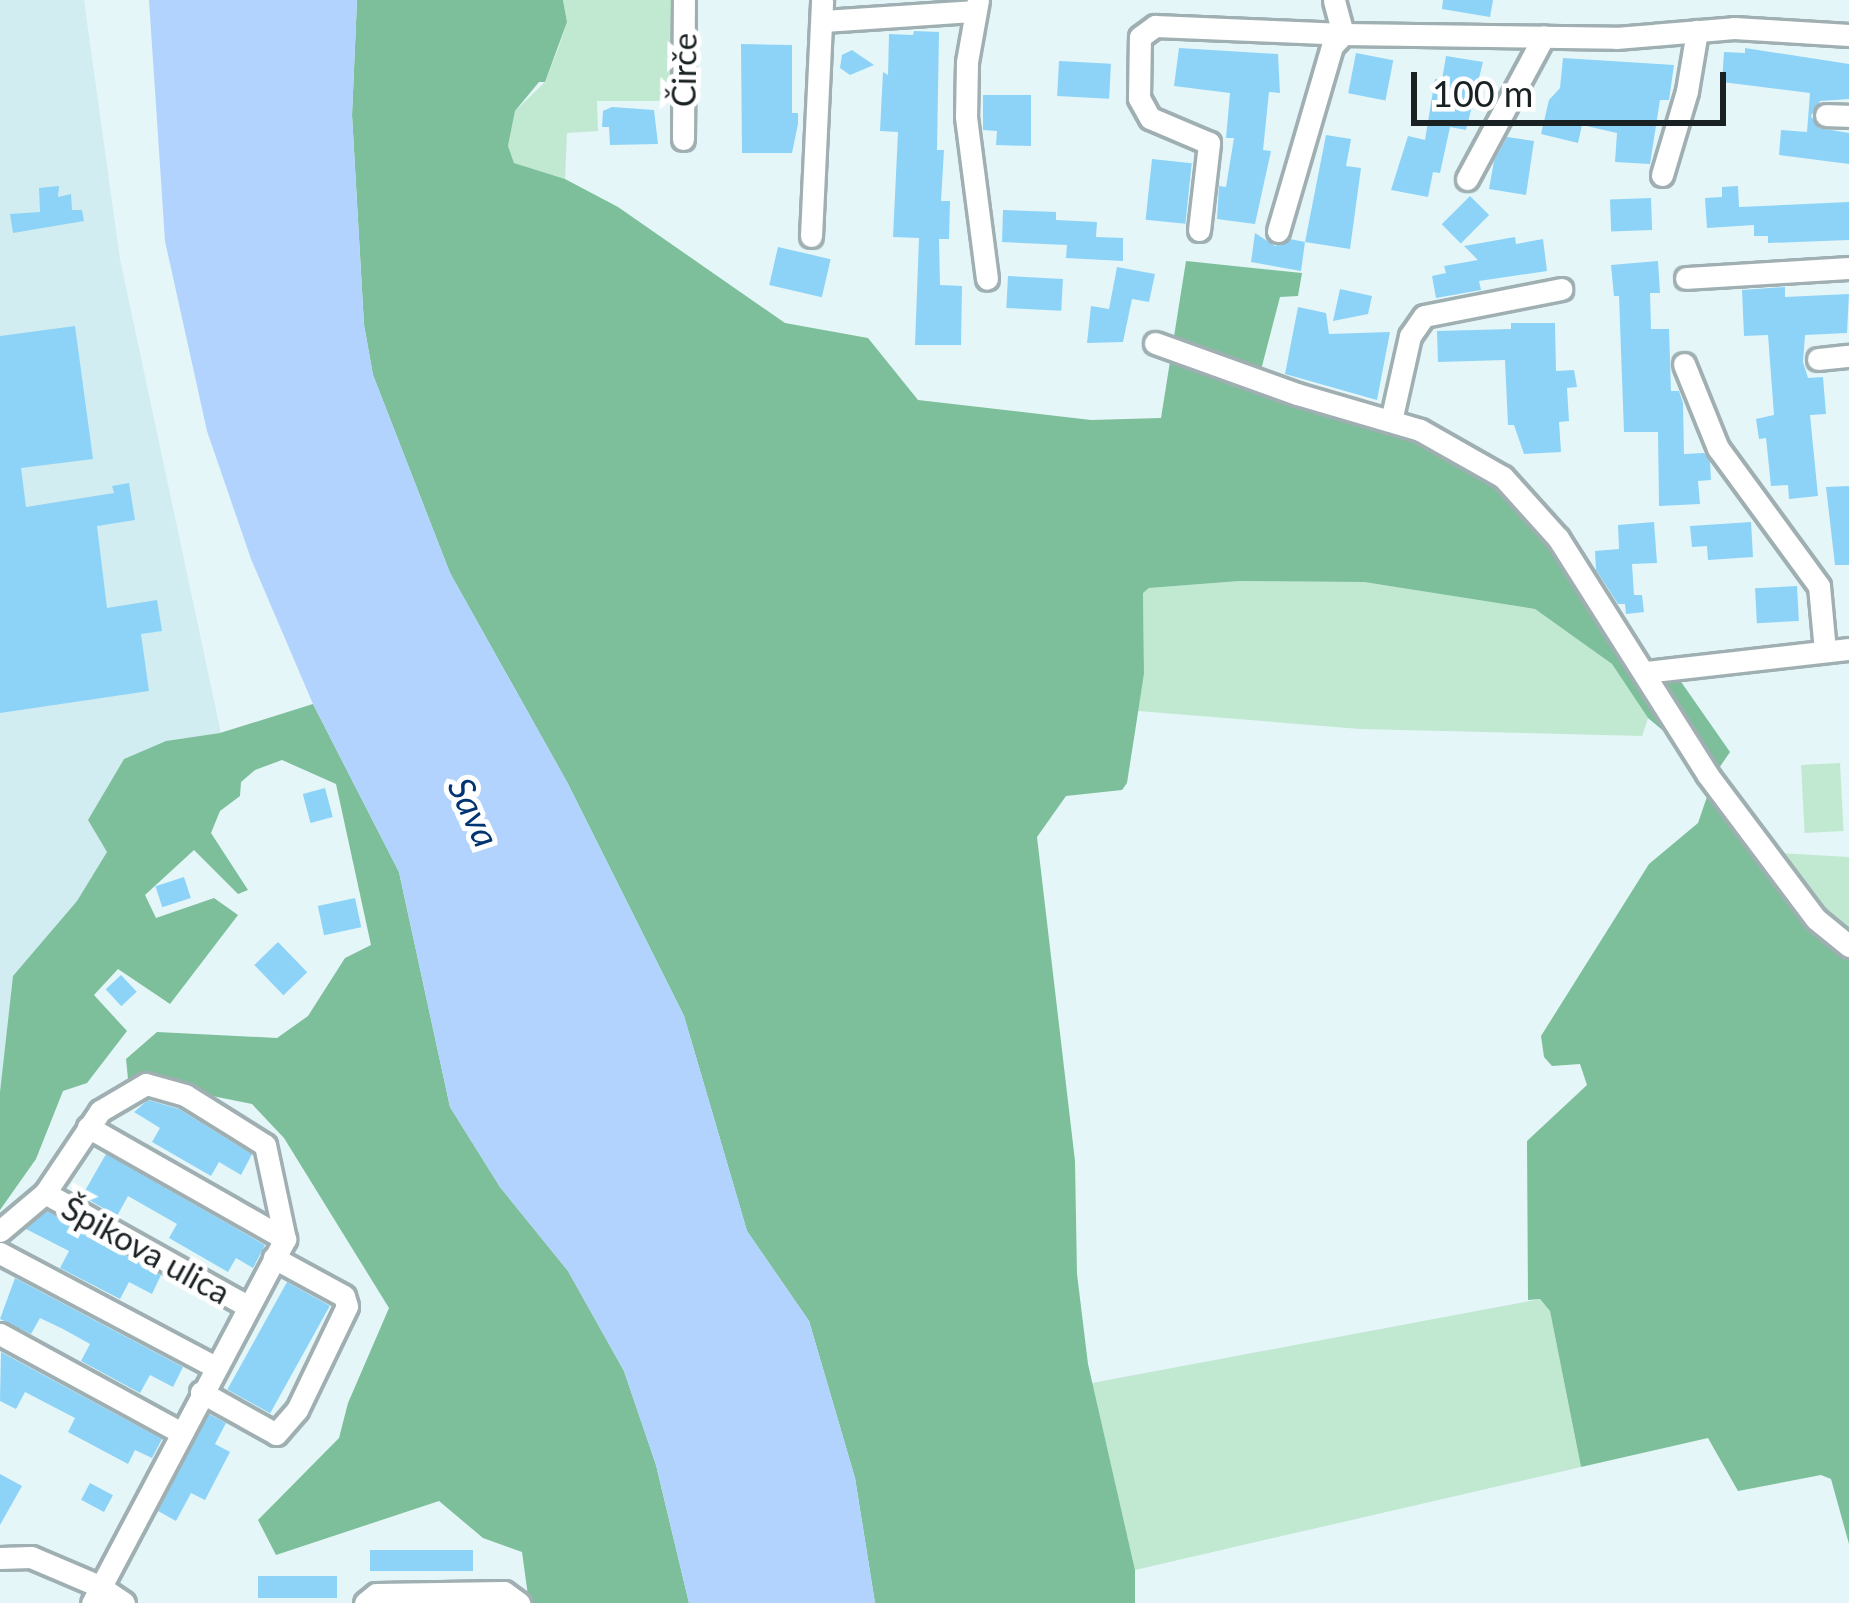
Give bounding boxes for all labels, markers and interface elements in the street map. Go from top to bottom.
street label: Čirče [664,33,704,107]
scale bar [1417,48,1732,122]
text: 100 m [1432,71,1533,115]
water label: Sava [439,770,509,854]
street label: Špikova ulica [55,1188,237,1312]

